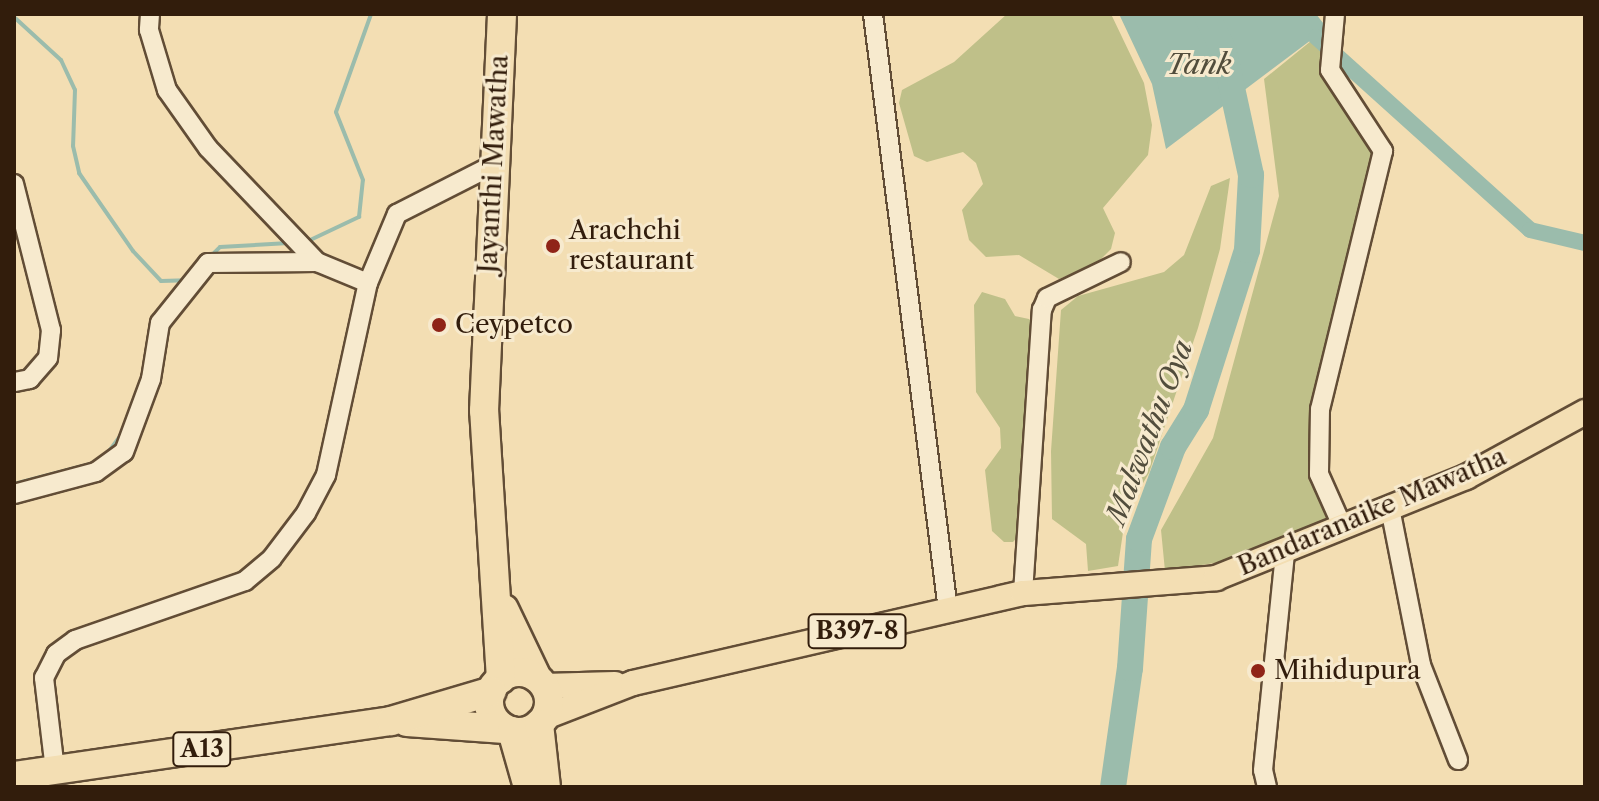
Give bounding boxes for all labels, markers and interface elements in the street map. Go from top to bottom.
water label: Tank [1166,47,1232,81]
street label: Jayanthi Mawatha [473,54,515,274]
place label: Arachchi restaurant [569,215,694,276]
marker: Arachchi restaurant [544,237,562,255]
place label: Ceypetco [455,309,573,341]
marker: Ceypetco [430,316,448,334]
water label: Malwathu Oya [1099,335,1199,529]
street label: Bandaranaike Mawatha [1233,441,1511,583]
road number: B397-8 [807,611,907,651]
place label: Mihidupura [1274,655,1421,687]
marker: Mihidupura [1249,662,1267,680]
road number: A13 [172,729,232,769]

